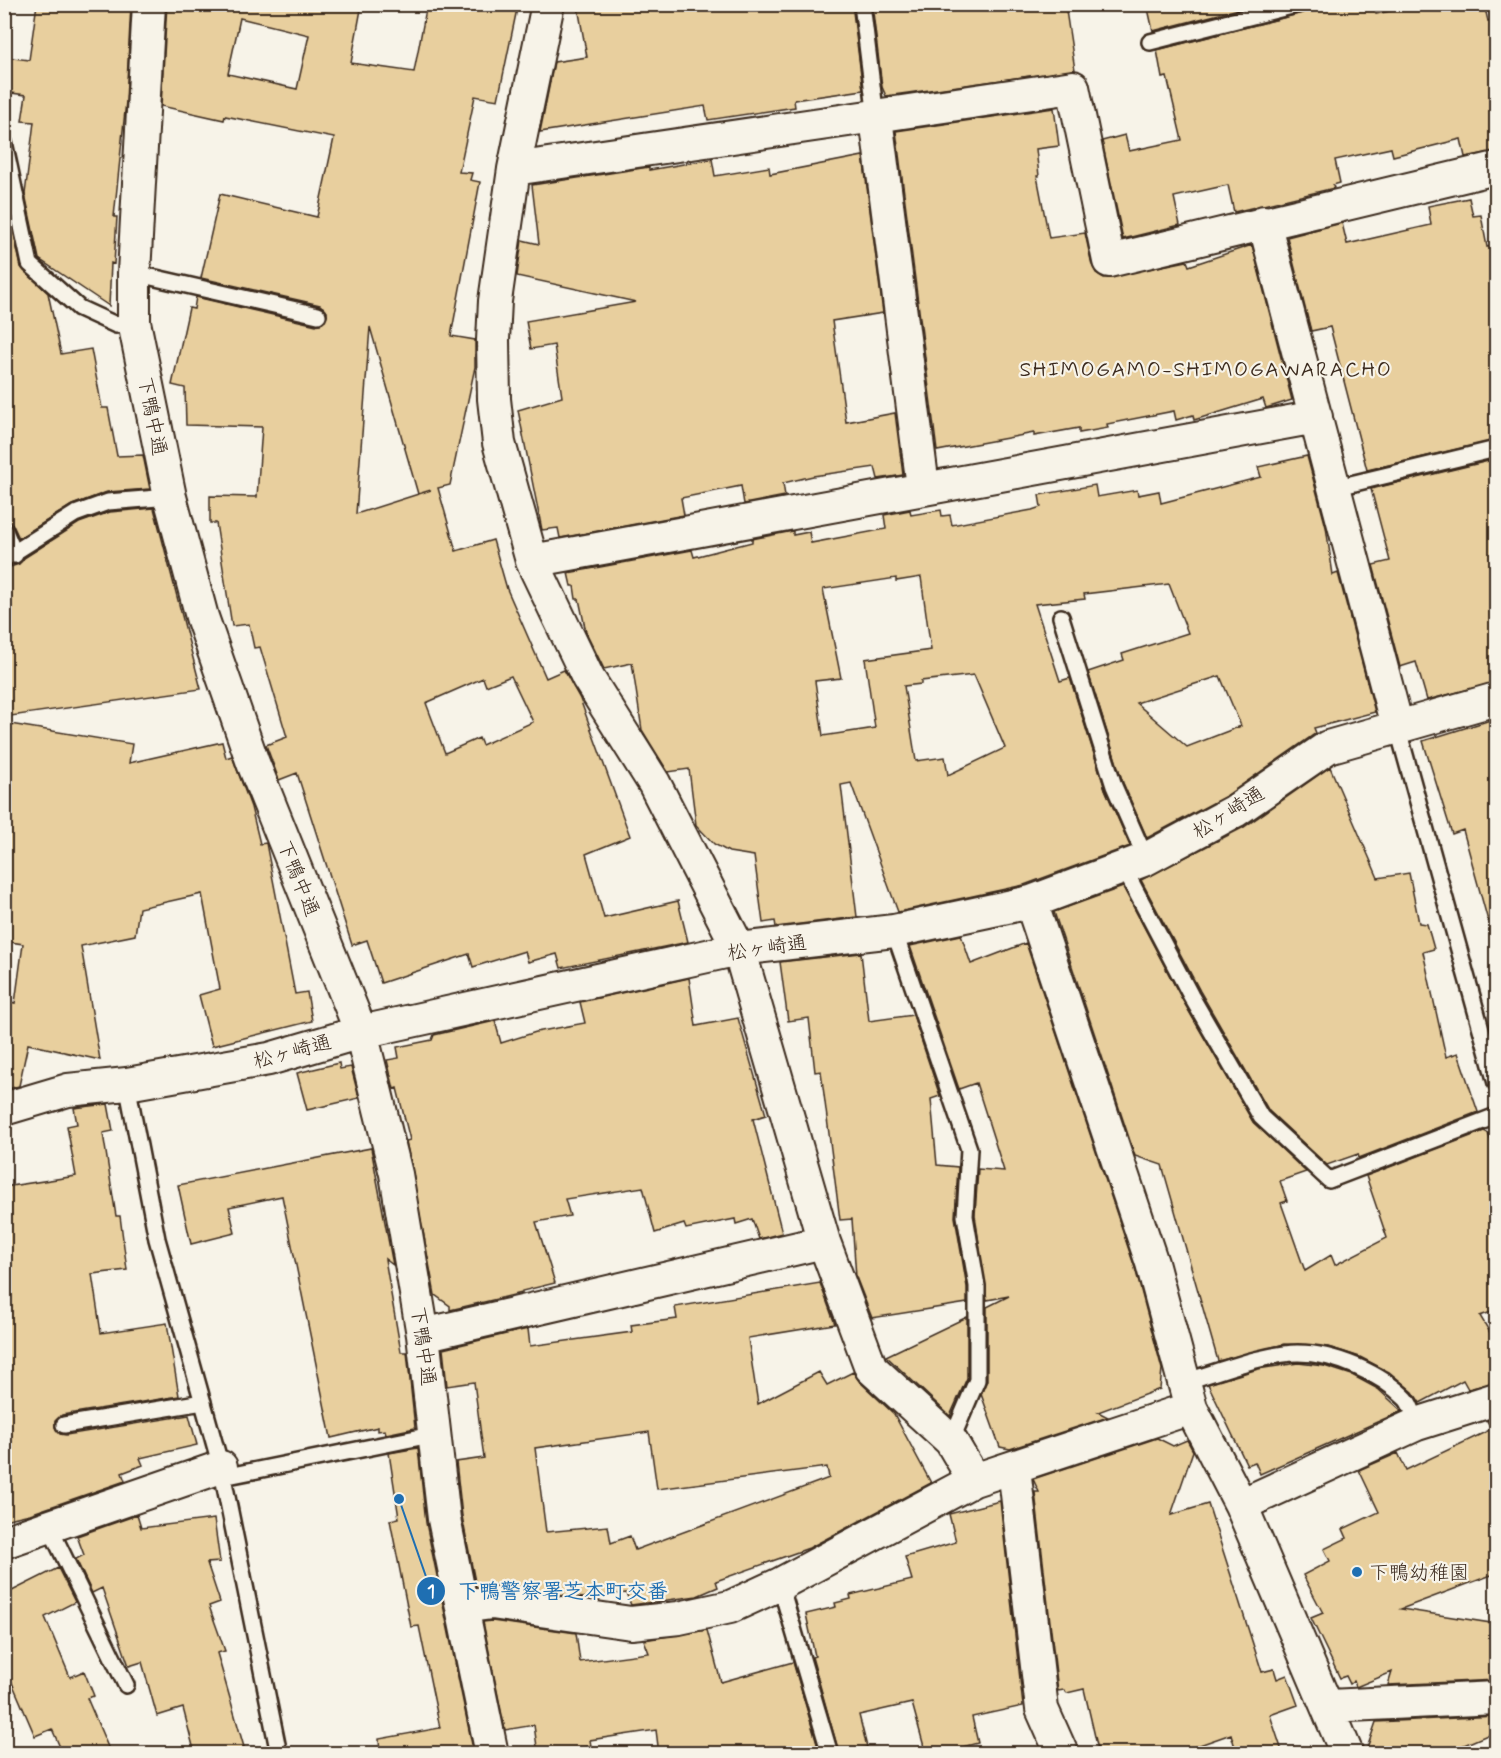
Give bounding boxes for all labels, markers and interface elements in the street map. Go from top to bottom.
district label: SHIMOGAMO-SHIMOGAWARACHO [1020,356,1392,384]
street label: 下鴨中通 [131,374,172,458]
street label: 松ヶ崎通 [1188,781,1270,846]
street label: 下鴨中通 [270,836,325,921]
street label: 松ヶ崎通 [726,930,809,967]
street label: 松ヶ崎通 [250,1029,335,1076]
street label: 下鴨中通 [404,1305,441,1388]
place label: 下鴨幼稚園 [1369,1560,1469,1587]
marker: 下鴨幼稚園 [1350,1565,1364,1579]
callout: 下鴨警察署芝本町交番 [416,1571,680,1610]
text: 下鴨警察署芝本町交番 [458,1578,668,1606]
text: 1 [427,1580,435,1604]

